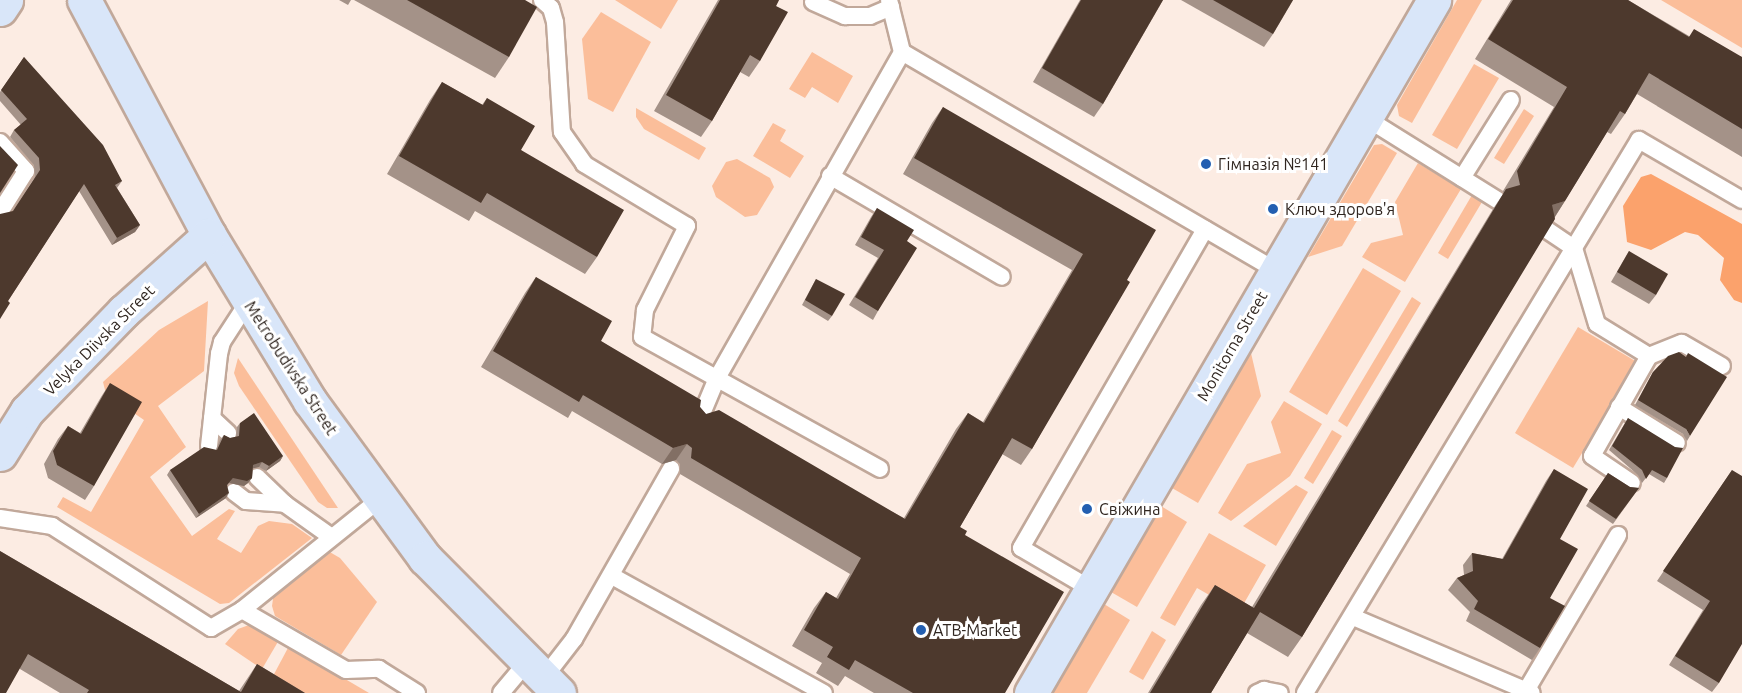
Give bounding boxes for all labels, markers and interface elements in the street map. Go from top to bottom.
place label: Гімназія №141 [1218,154,1328,174]
marker: Гімназія №141 [1199,157,1213,171]
place label: Ключ здоров'я [1285,199,1395,219]
marker: Ключ здоров'я [1266,202,1280,216]
street label: Velyka Diivska Street [40,281,158,399]
street label: Monitorna Street [1193,288,1271,404]
street label: Metrobudivska Street [241,298,341,438]
place label: Свіжина [1099,499,1160,519]
marker: Свіжина [1080,502,1094,516]
place label: ATB-Market [933,620,1017,640]
marker: ATB-Market [914,623,928,637]

